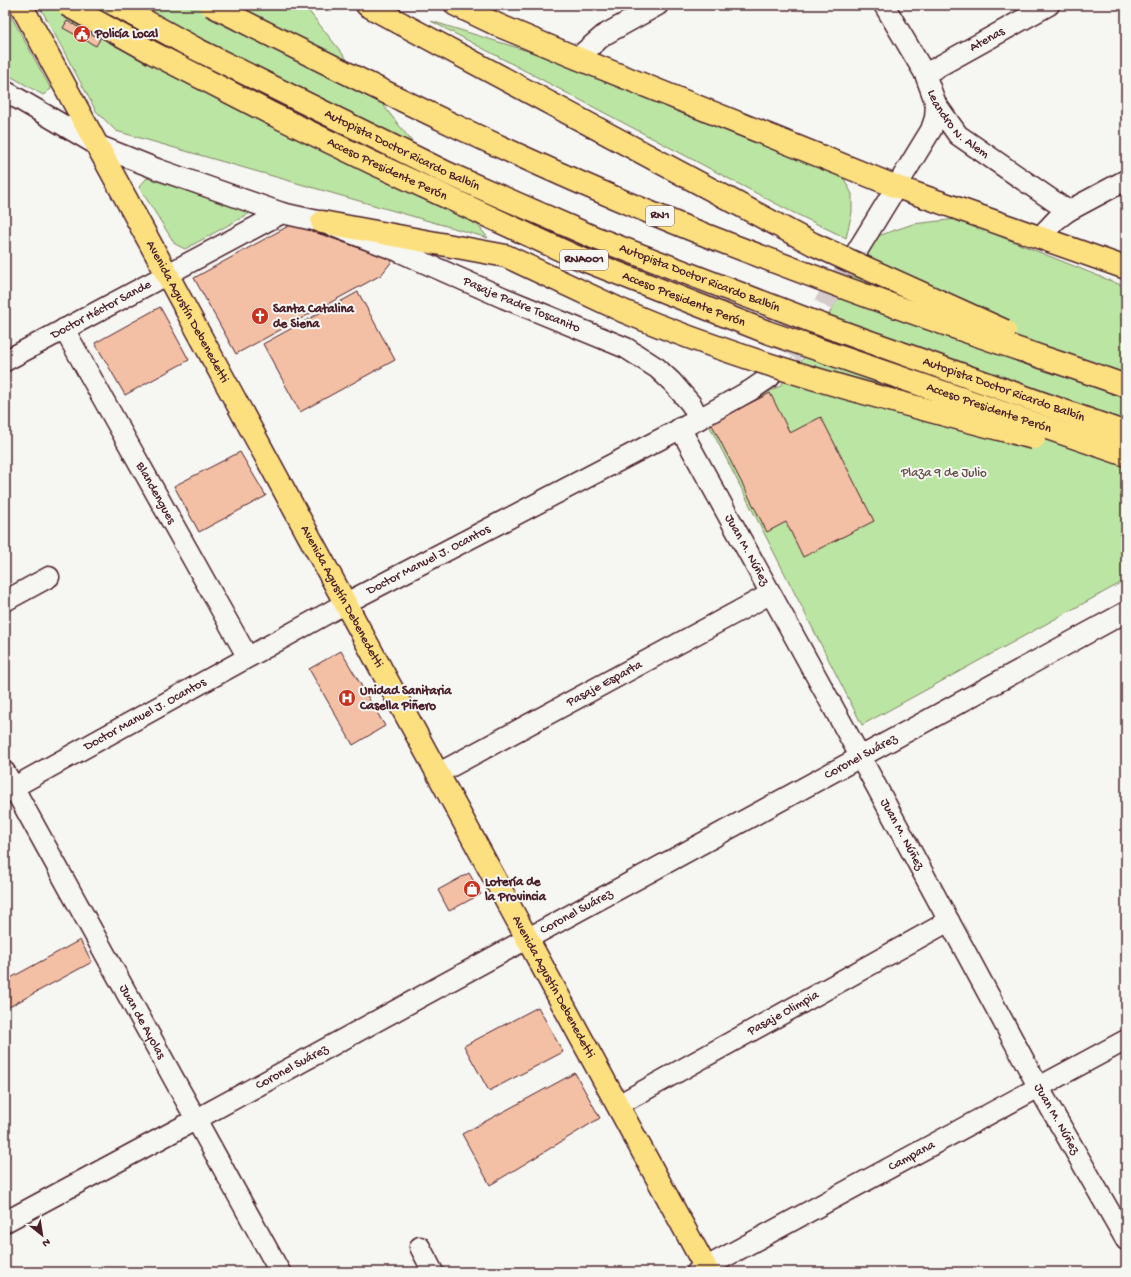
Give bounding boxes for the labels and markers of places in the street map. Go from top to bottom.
public building icon: Policía Local [72,24,92,44]
place label: Policía Local [94,27,158,42]
place label: Santa Catalina de Siena [273,302,355,332]
church icon: Santa Catalina de Siena [250,306,270,326]
place label: Unidad Sanitaria Casella Piñero [359,684,452,714]
hospital icon: Unidad Sanitaria Casella Piñero [337,688,357,708]
place label: Lotería de la Provincia [484,875,547,905]
shop icon: Lotería de la Provincia [462,879,482,899]

